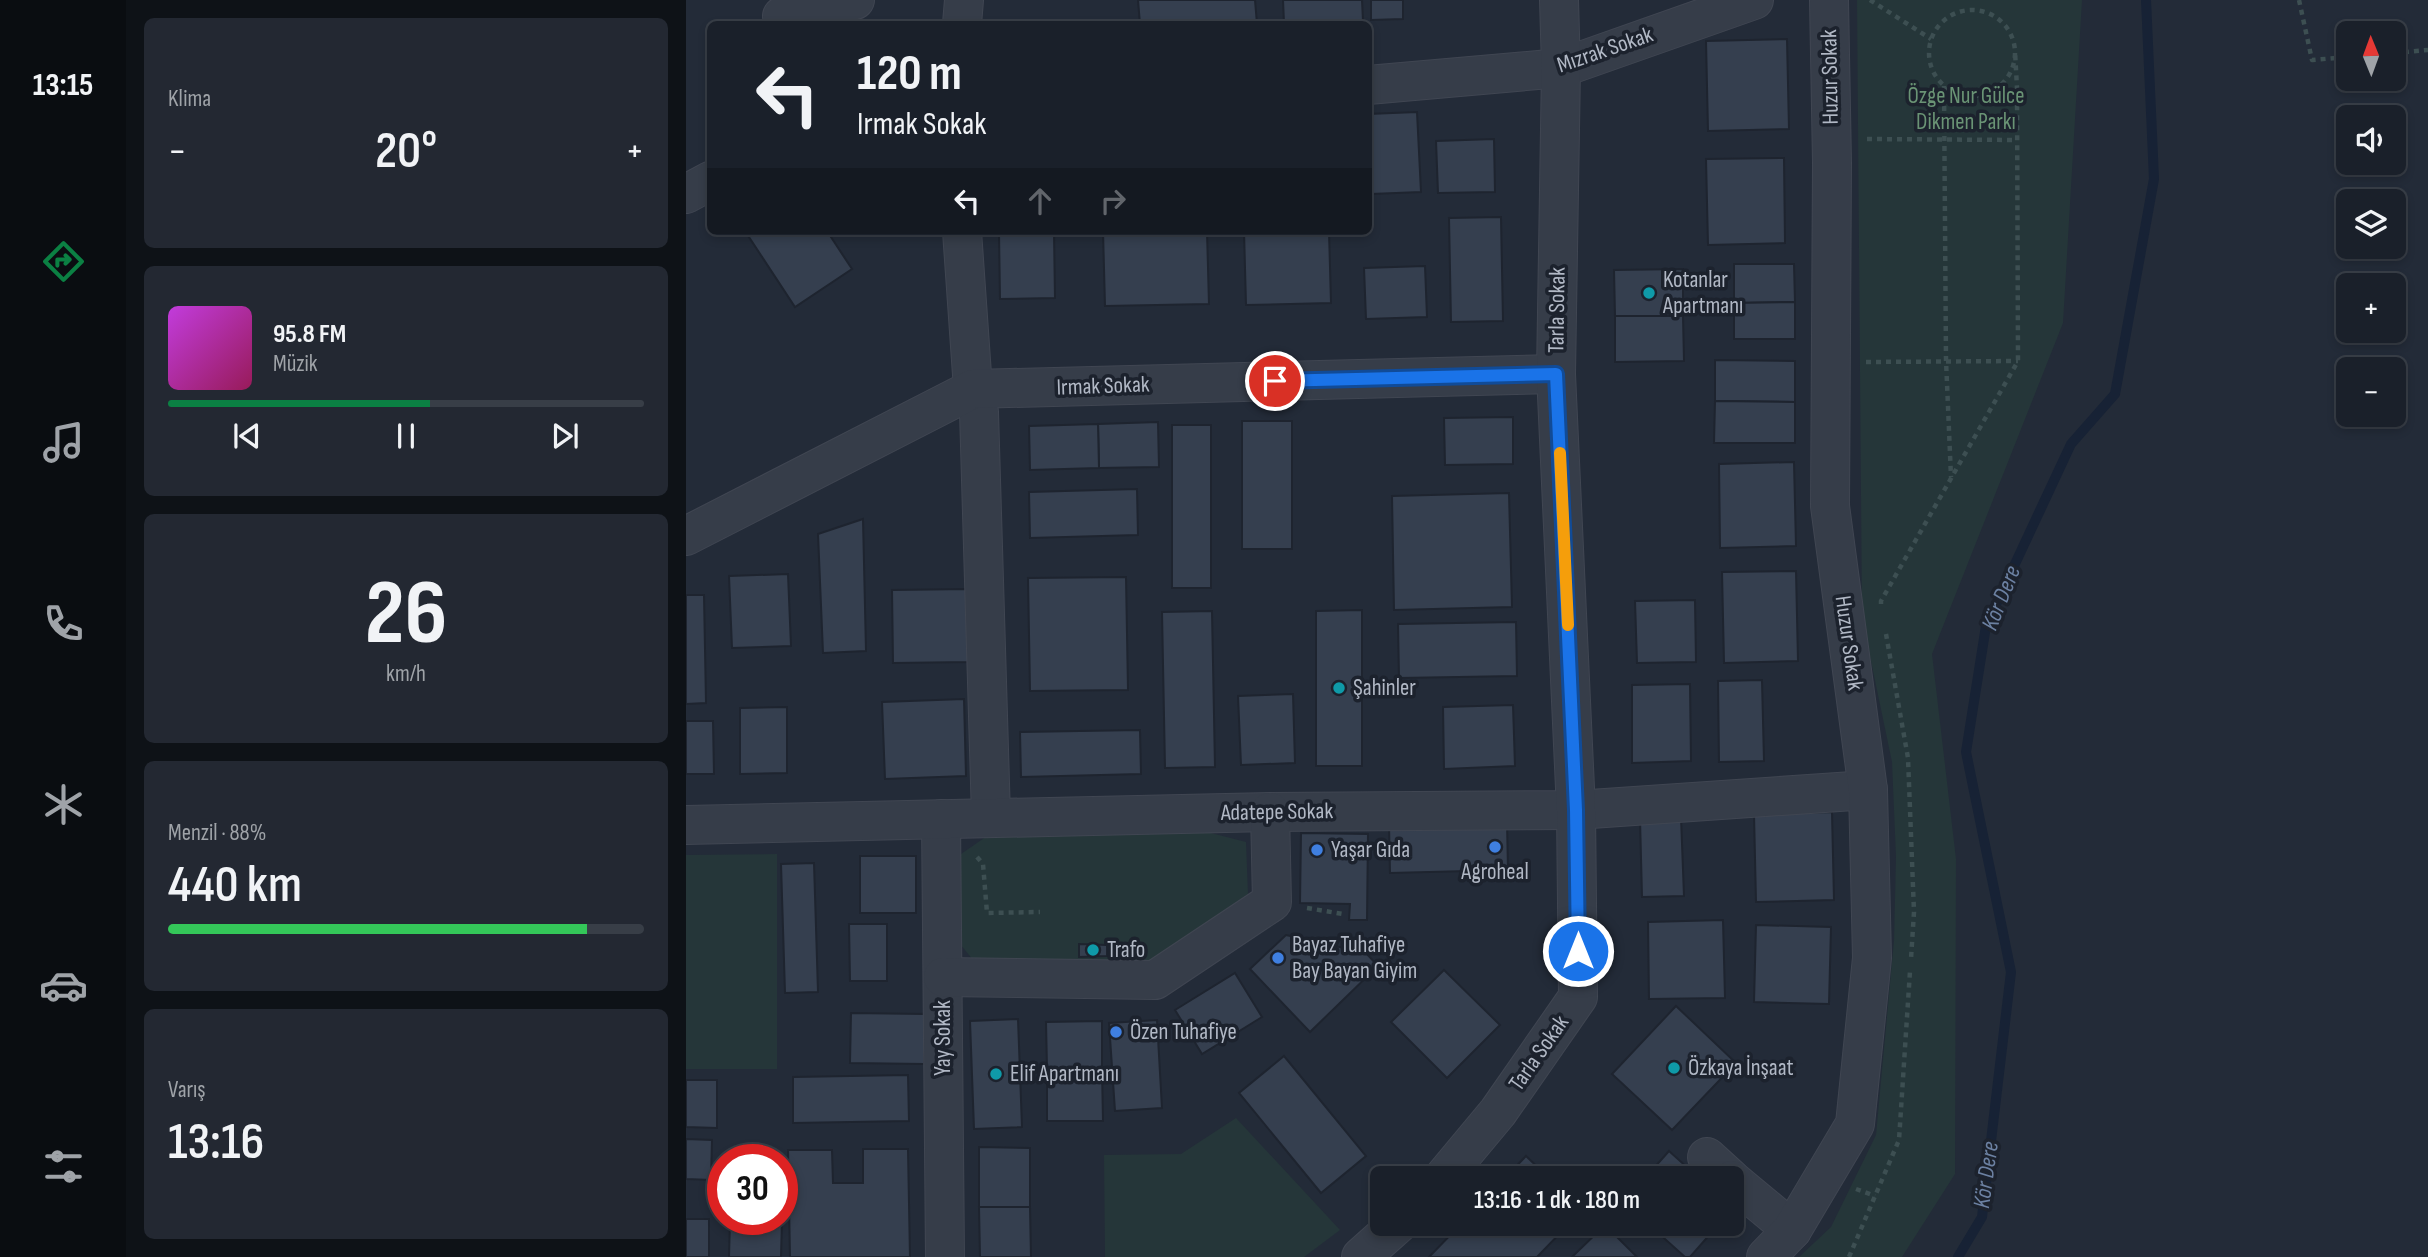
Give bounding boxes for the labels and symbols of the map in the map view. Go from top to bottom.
street label: Mızrak Sokak [1553,20,1657,79]
north arrow [2336,21,2406,91]
street label: Huzur Sokak [1815,29,1845,125]
park label: Özge Nur Gülce Dikmen Parkı [1908,82,2024,136]
place label: Kotanlar Apartmanı [1662,266,1743,320]
street label: Tarla Sokak [1542,267,1572,353]
marker: Kotanlar Apartmanı [1641,285,1657,301]
pin [1245,351,1305,411]
street label: Irmak Sokak [1056,370,1150,402]
water label: Kör Dere [1975,561,2027,635]
street label: Huzur Sokak [1829,594,1870,692]
place label: Şahinler [1353,674,1416,702]
marker: Şahinler [1331,680,1347,696]
street label: Adatepe Sokak [1220,797,1334,827]
place label: Yaşar Gıda [1331,836,1410,864]
marker: Agroheal [1487,839,1503,855]
marker: Yaşar Gıda [1309,842,1325,858]
place label: Agroheal [1460,858,1529,886]
position arrow [1541,914,1615,988]
place label: Bayaz Tuhafiye Bay Bayan Giyim [1292,931,1417,985]
place label: Trafo [1107,936,1145,964]
marker: Trafo [1085,942,1101,958]
marker: Bayaz Tuhafiye Bay Bayan Giyim [1270,950,1286,966]
street label: Yay Sokak [929,1000,957,1076]
street label: Tarla Sokak [1503,1010,1575,1096]
place label: Özen Tuhafiye [1130,1018,1237,1046]
marker: Özen Tuhafiye [1108,1024,1124,1040]
place label: Özkaya İnşaat [1688,1054,1794,1082]
place label: Elif Apartmanı [1010,1060,1119,1088]
marker: Özkaya İnşaat [1666,1060,1682,1076]
marker: Elif Apartmanı [988,1066,1004,1082]
water label: Kör Dere [1967,1140,2005,1210]
speed limit sign: 30 [707,1144,798,1235]

